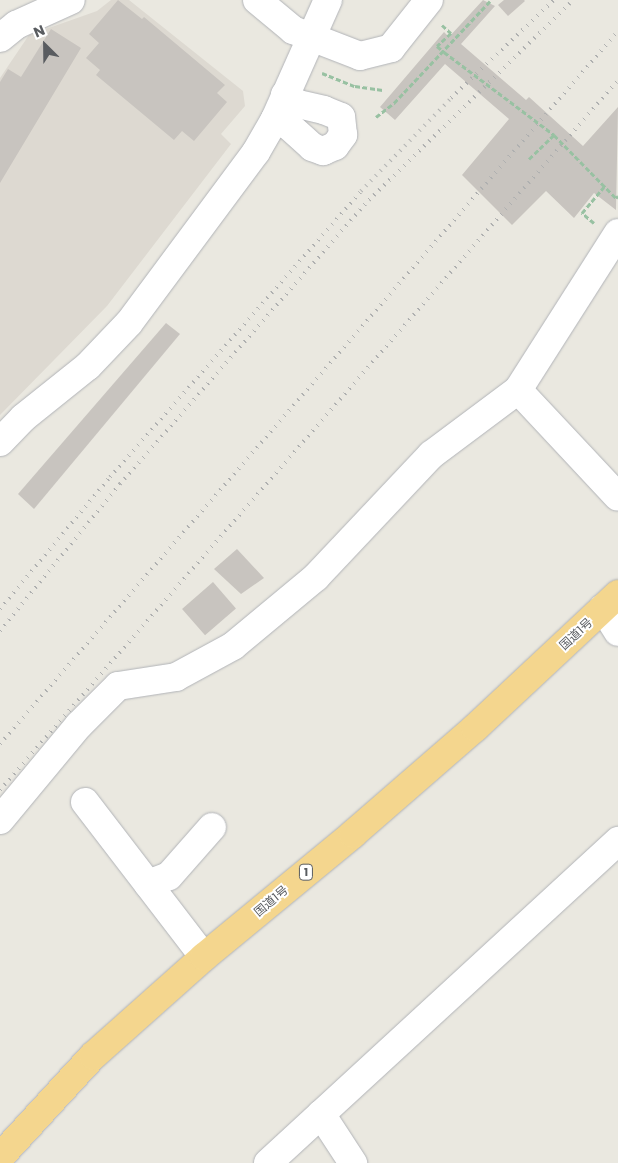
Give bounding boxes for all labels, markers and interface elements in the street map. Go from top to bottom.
north arrow [20,20,70,70]
text: N [30,20,48,42]
street label: 国道1号 [557,615,595,653]
road number: 1 [298,864,314,880]
street label: 国道1号 [251,883,291,919]

